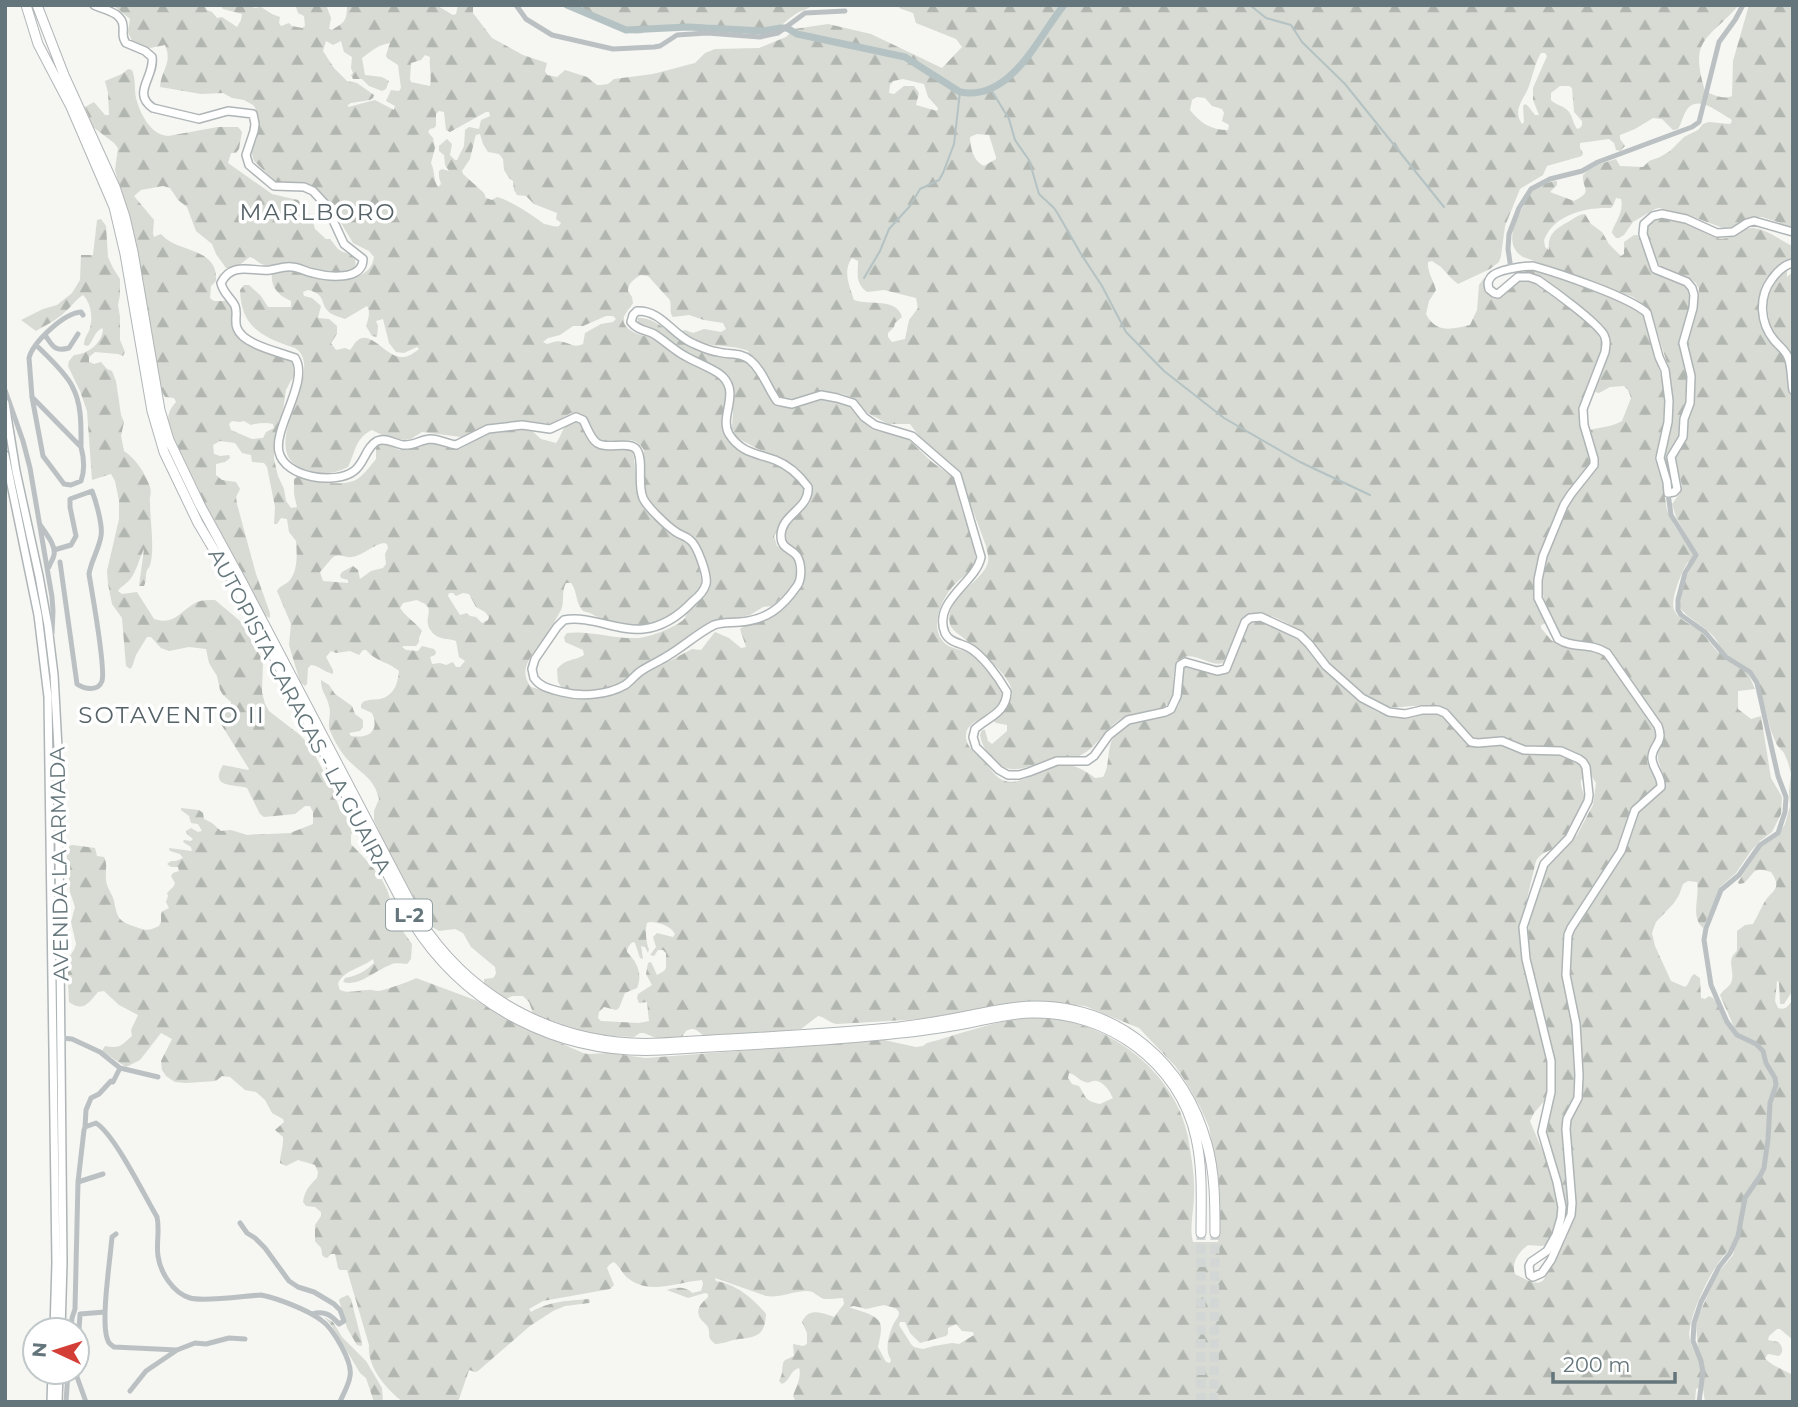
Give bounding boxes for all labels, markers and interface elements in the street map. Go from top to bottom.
district label: MARLBORO [239,198,397,226]
street label: AUTOPISTA CARACAS - LA GUAIRA [203,544,397,879]
district label: SOTAVENTO II [78,701,266,729]
street label: AVENIDA LA ARMADA [44,746,74,981]
road number: L-2 [386,900,432,931]
north arrow [21,1316,91,1386]
scale bar [1553,1340,1675,1384]
text: N [28,1341,52,1358]
text: 200 m [1563,1352,1630,1377]

